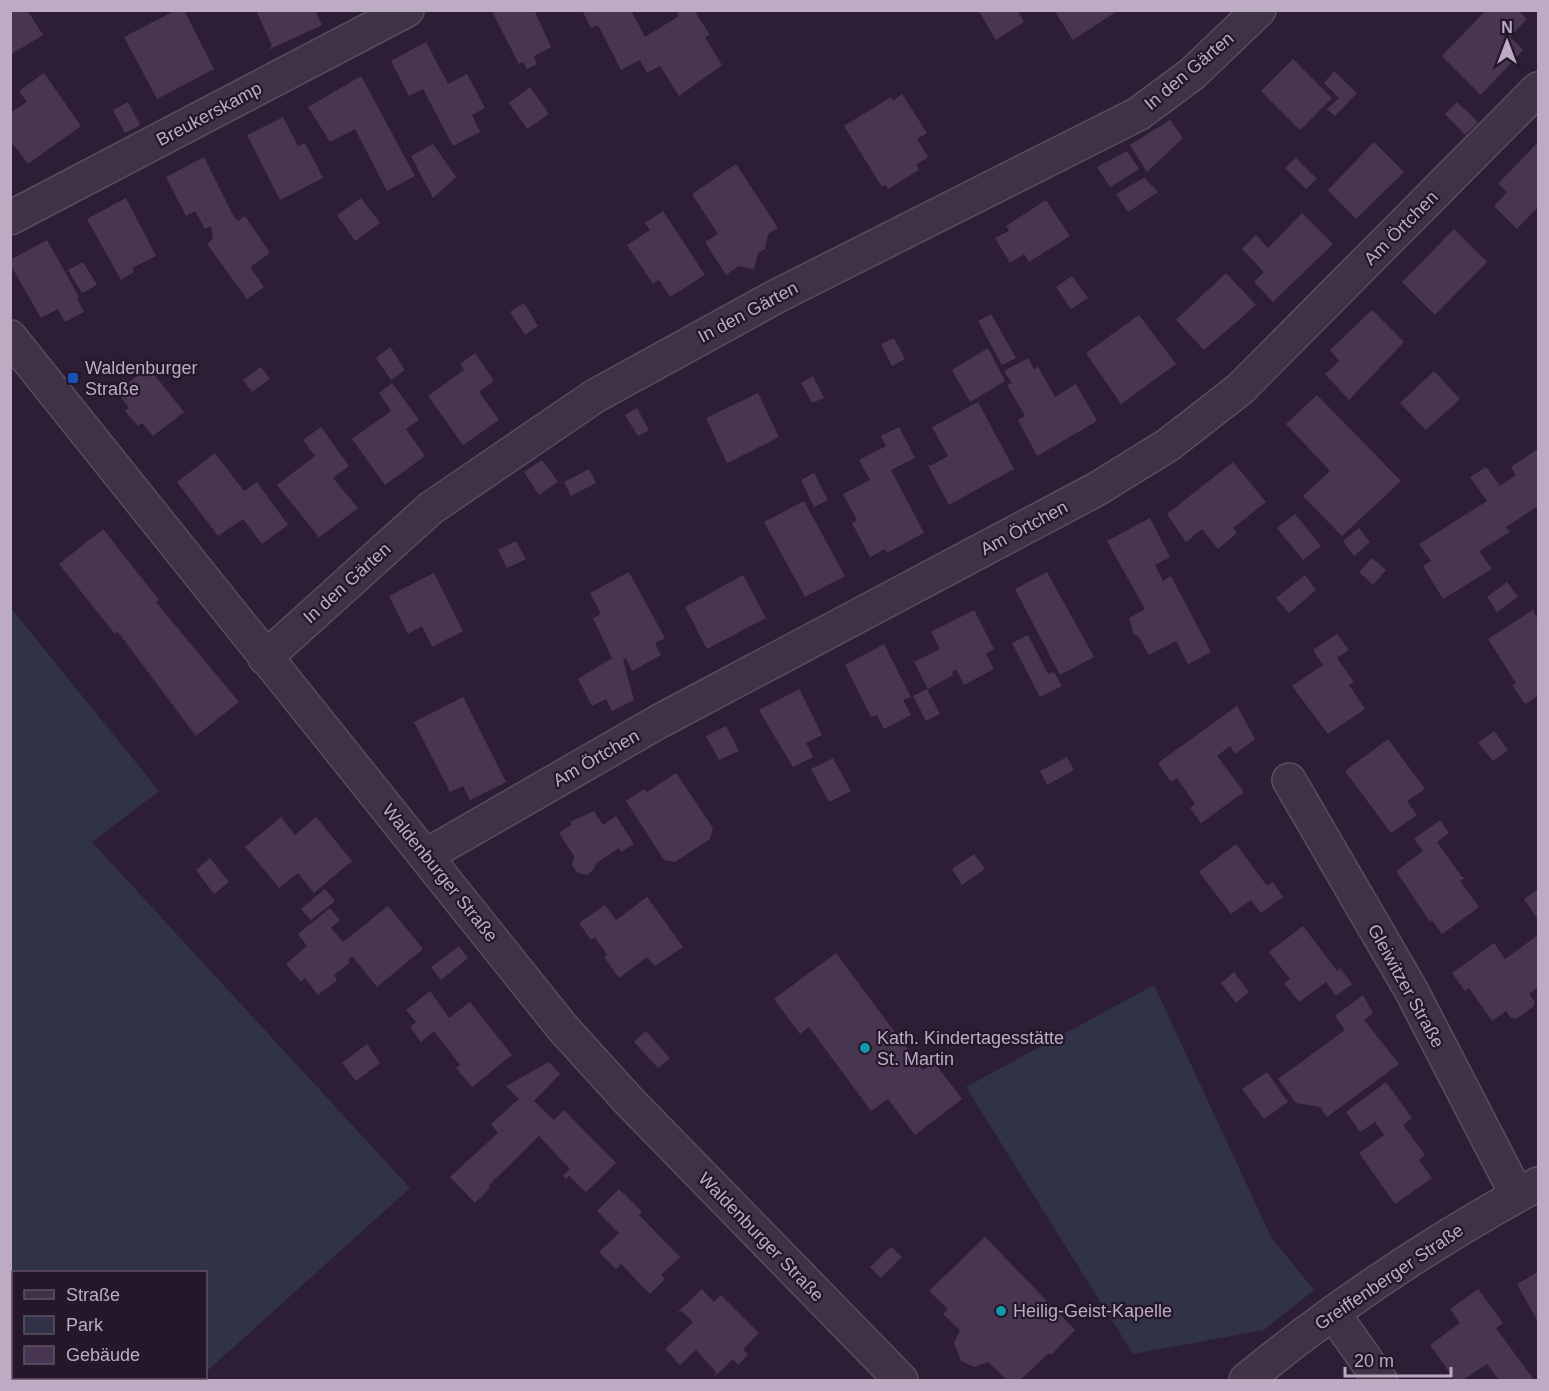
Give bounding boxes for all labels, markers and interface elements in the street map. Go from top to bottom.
north arrow [1477,12,1537,72]
text: N [1501,19,1513,36]
street label: In den Gärten [1140,28,1238,114]
street label: Breukerskamp [153,78,265,150]
street label: Am Örtchen [1360,187,1442,269]
street label: In den Gärten [695,277,801,347]
place label: Waldenburger Straße [85,358,197,399]
marker: Waldenburger Straße [66,371,80,385]
street label: Am Örtchen [977,497,1071,559]
street label: In den Gärten [299,539,395,627]
street label: Am Örtchen [549,725,643,791]
street label: Waldenburger Straße [378,800,502,946]
street label: Gleiwitzer Straße [1364,921,1448,1051]
place label: Kath. Kindertagesstätte St. Martin [877,1028,1064,1069]
marker: Kath. Kindertagesstätte St. Martin [858,1041,872,1055]
street label: Waldenburger Straße [694,1168,828,1306]
street label: Greiffenberger Straße [1311,1220,1467,1334]
legend [12,1271,207,1379]
text: Straße [66,1285,120,1305]
place label: Heilig-Geist-Kapelle [1013,1301,1172,1321]
marker: Heilig-Geist-Kapelle [994,1304,1008,1318]
text: Park [66,1315,104,1335]
scale bar [1345,1340,1452,1378]
text: Gebäude [66,1345,140,1365]
text: 20 m [1354,1351,1394,1371]

